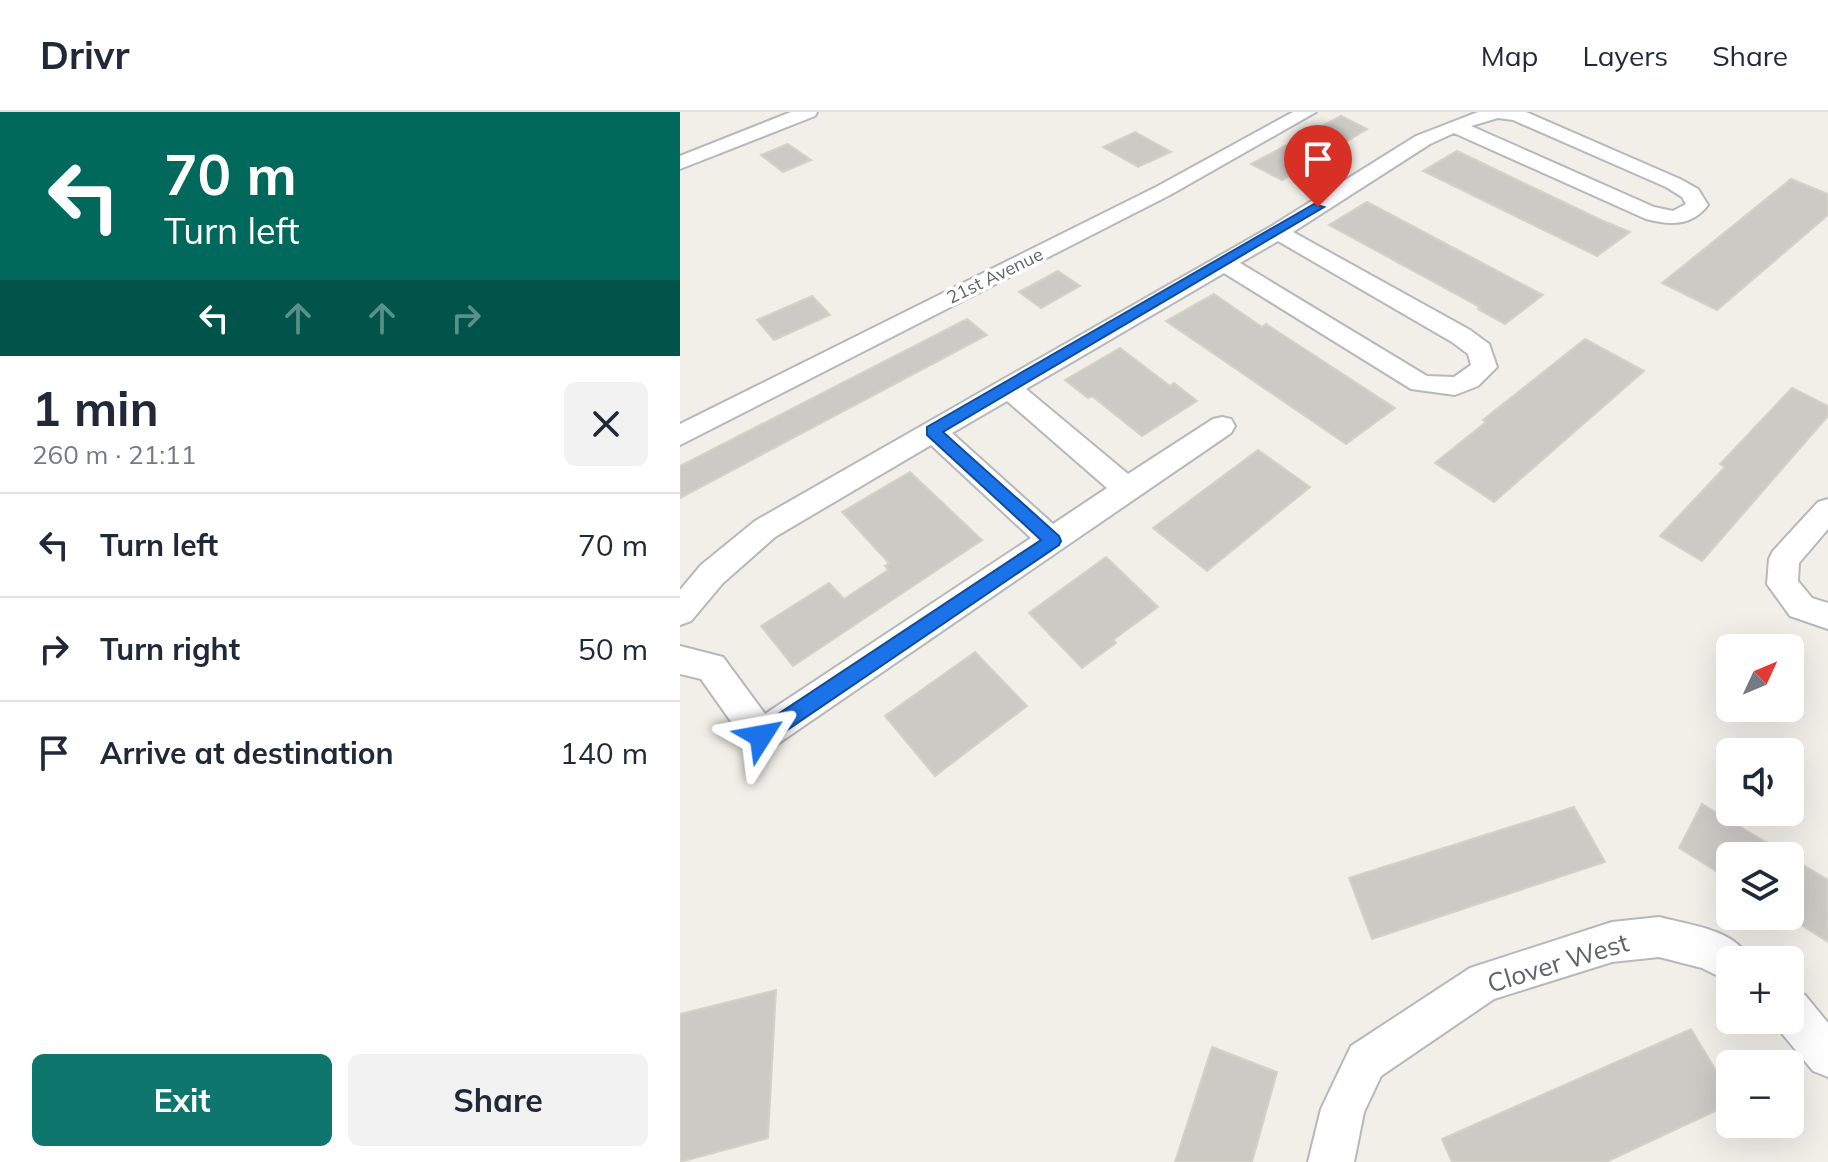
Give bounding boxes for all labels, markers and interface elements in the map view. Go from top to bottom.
text: Drivr [40,31,129,79]
text: Map [1481,38,1538,73]
text: Layers [1582,38,1668,73]
text: Share [1712,38,1788,73]
pin [1284,125,1352,207]
icon: arrive [1296,137,1340,181]
text: 70 m [164,139,297,209]
icon: left [32,144,136,248]
text: Turn left [164,208,300,253]
street label: 21st Avenue [943,242,1047,309]
icon: left [192,296,236,340]
icon: ahead [276,296,320,340]
icon: ahead [360,296,404,340]
icon: right [444,296,488,340]
text: 1 min [32,378,159,438]
button: close [564,382,648,466]
text: 260 m · 21:11 [32,438,196,471]
icon: left [32,523,76,567]
text: Turn left [100,526,218,564]
text: 70 m [578,526,648,564]
icon: right [32,627,76,671]
text: Turn right [100,630,240,668]
text: 50 m [578,630,648,668]
north arrow [1716,634,1804,722]
map controls [1716,634,1804,1138]
position arrow [719,694,803,778]
icon: arrive [32,731,76,775]
text: Arrive at destination [100,734,394,772]
text: 140 m [560,734,648,772]
button: sound [1716,738,1804,826]
button: layers [1716,842,1804,930]
street label: Clover West [1483,925,1632,1000]
button: + [1716,946,1804,1034]
button: − [1716,1050,1804,1138]
button: Exit [32,1054,332,1146]
button: Share [348,1054,648,1146]

